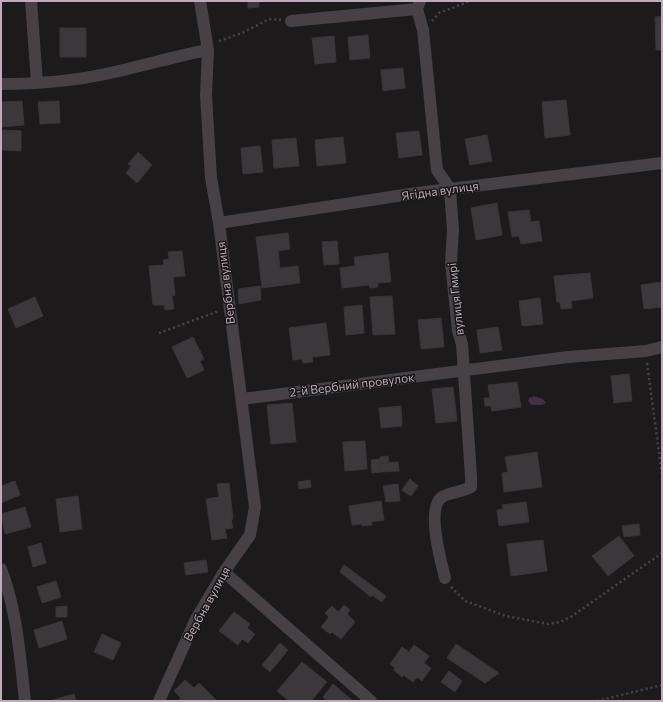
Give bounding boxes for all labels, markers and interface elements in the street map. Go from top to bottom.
street label: Ягідна вулиця [400,178,479,202]
street label: Вербна вулиця [213,241,237,325]
street label: вулиця Гмирі [444,262,466,336]
street label: 2-й Вербний провулок [289,369,416,399]
street label: Вербна вулиця [180,564,232,643]

